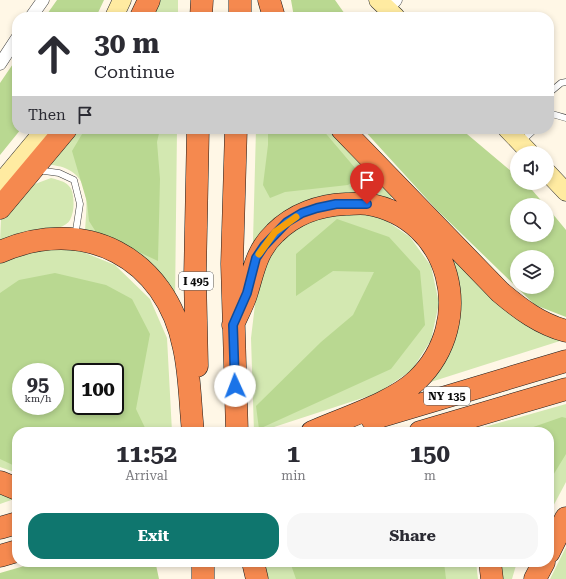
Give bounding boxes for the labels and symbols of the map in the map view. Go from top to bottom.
pin [350,163,384,204]
road number: I 495 [179,272,213,290]
speed limit sign: 100 [72,363,124,415]
position arrow [214,365,256,407]
road number: NY 135 [424,387,470,405]

